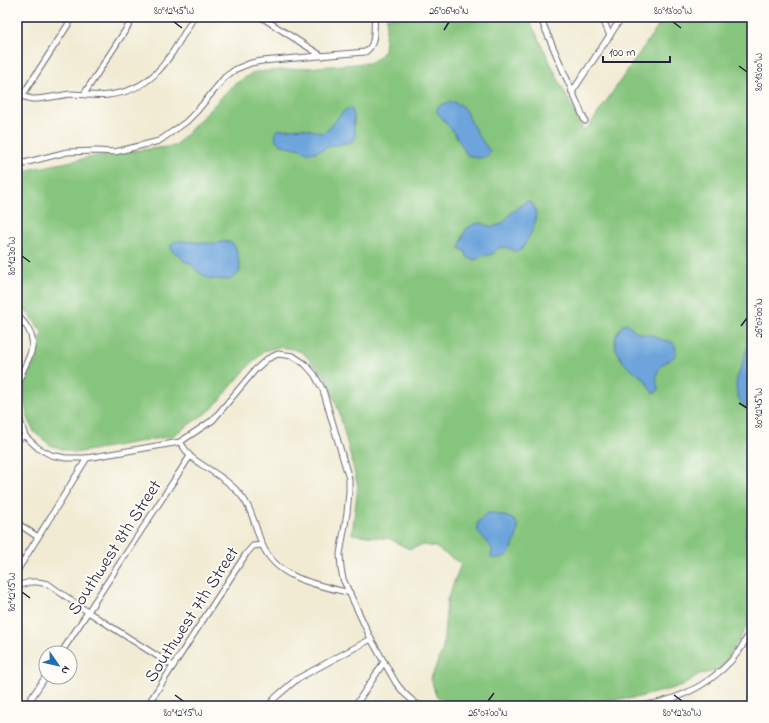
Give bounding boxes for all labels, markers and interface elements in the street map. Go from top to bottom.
text: 80°12'45"W [154,4,194,19]
text: 26°06'40"N [429,4,469,19]
text: 80°13'00"W [654,4,692,19]
scale bar [603,38,670,64]
text: 100 m [609,44,636,62]
text: 80°13'00"W [752,53,767,91]
text: 80°12'30"W [5,237,20,275]
text: 26°07'00"N [752,298,767,338]
text: 80°12'45"W [752,388,767,428]
street label: Southwest 8th Street [62,475,169,621]
street label: Southwest 7th Street [139,542,246,688]
text: 80°12'15"W [5,572,20,611]
north arrow [38,645,78,685]
text: N [57,662,74,678]
text: 80°12'15"W [164,706,203,721]
text: 26°07'00"N [468,706,508,721]
text: 80°12'30"W [663,706,701,721]

